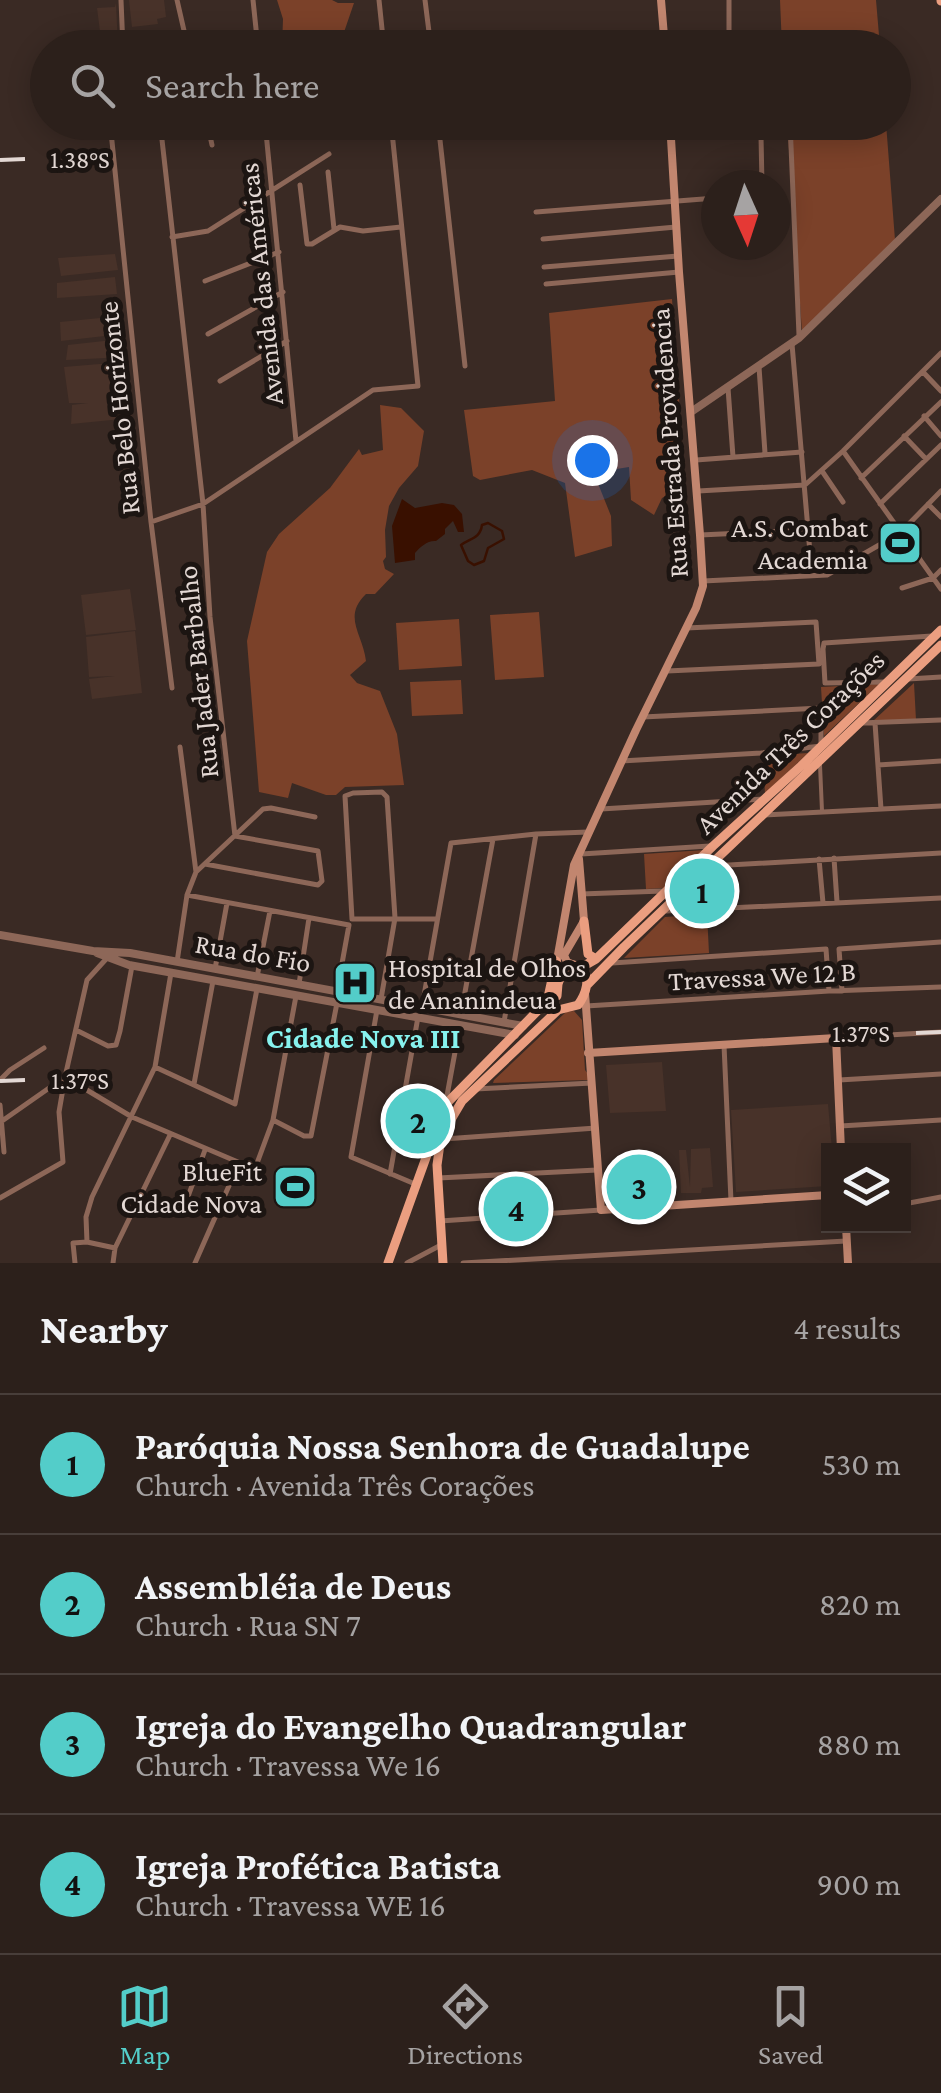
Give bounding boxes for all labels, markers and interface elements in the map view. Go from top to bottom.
search box [30,30,911,140]
icon: search [65,58,120,113]
text: Search here [145,64,319,106]
text: 1.38°S [50,146,110,173]
street label: Avenida das Américas [233,161,289,407]
north arrow [701,170,791,260]
street label: Rua Belo Horizonte [92,300,146,516]
street label: Rua Estrada Providencia [644,307,694,579]
your location [567,435,618,486]
place label: A.S. Combat Academia [731,512,869,575]
sports icon: A.S. Combat Academia [877,520,923,566]
street label: Rua Jader Barbalho [171,564,225,780]
street label: Avenida Três Corações [689,644,891,840]
pin: 1 [670,854,734,928]
street label: Rua do Fio [193,928,313,978]
place label: Hospital de Olhos de Ananindeua [388,952,586,1015]
street label: Travessa We 12 B [667,956,857,996]
hospital icon: Hospital de Olhos de Ananindeua [332,960,378,1006]
text: 1.37°S [832,1020,890,1047]
district label: Cidade Nova III [266,1021,460,1054]
text: 1.37°S [51,1067,109,1094]
pin: 2 [386,1084,450,1158]
map controls [821,1143,911,1233]
button: layers [821,1143,911,1233]
pin: 3 [606,1150,672,1224]
place label: BlueFit Cidade Nova [120,1156,263,1219]
sports icon: BlueFit Cidade Nova [272,1164,318,1210]
pin: 4 [484,1172,548,1246]
text: Nearby [40,1305,168,1352]
text: 4 results [793,1310,901,1346]
text: Paróquia Nossa Senhora de Guadalupe [135,1425,750,1467]
text: 1 [67,1446,78,1482]
text: 530 m [821,1446,901,1482]
text: Church · Avenida Três Corações [135,1467,534,1503]
text: Assembléia de Deus [135,1565,451,1607]
text: 2 [64,1586,81,1622]
text: 820 m [819,1586,901,1622]
text: Church · Rua SN 7 [135,1607,361,1643]
text: Igreja do Evangelho Quadrangular [135,1705,686,1747]
text: 3 [65,1726,80,1762]
text: 880 m [817,1726,901,1762]
text: Church · Travessa We 16 [135,1747,441,1783]
text: Igreja Profética Batista [135,1845,501,1887]
text: 4 [64,1866,81,1902]
text: 900 m [817,1866,901,1902]
text: Church · Travessa WE 16 [135,1887,446,1923]
tab: Map [117,1979,172,2070]
tab: Directions [407,1979,523,2070]
tab: Saved [758,1979,824,2070]

